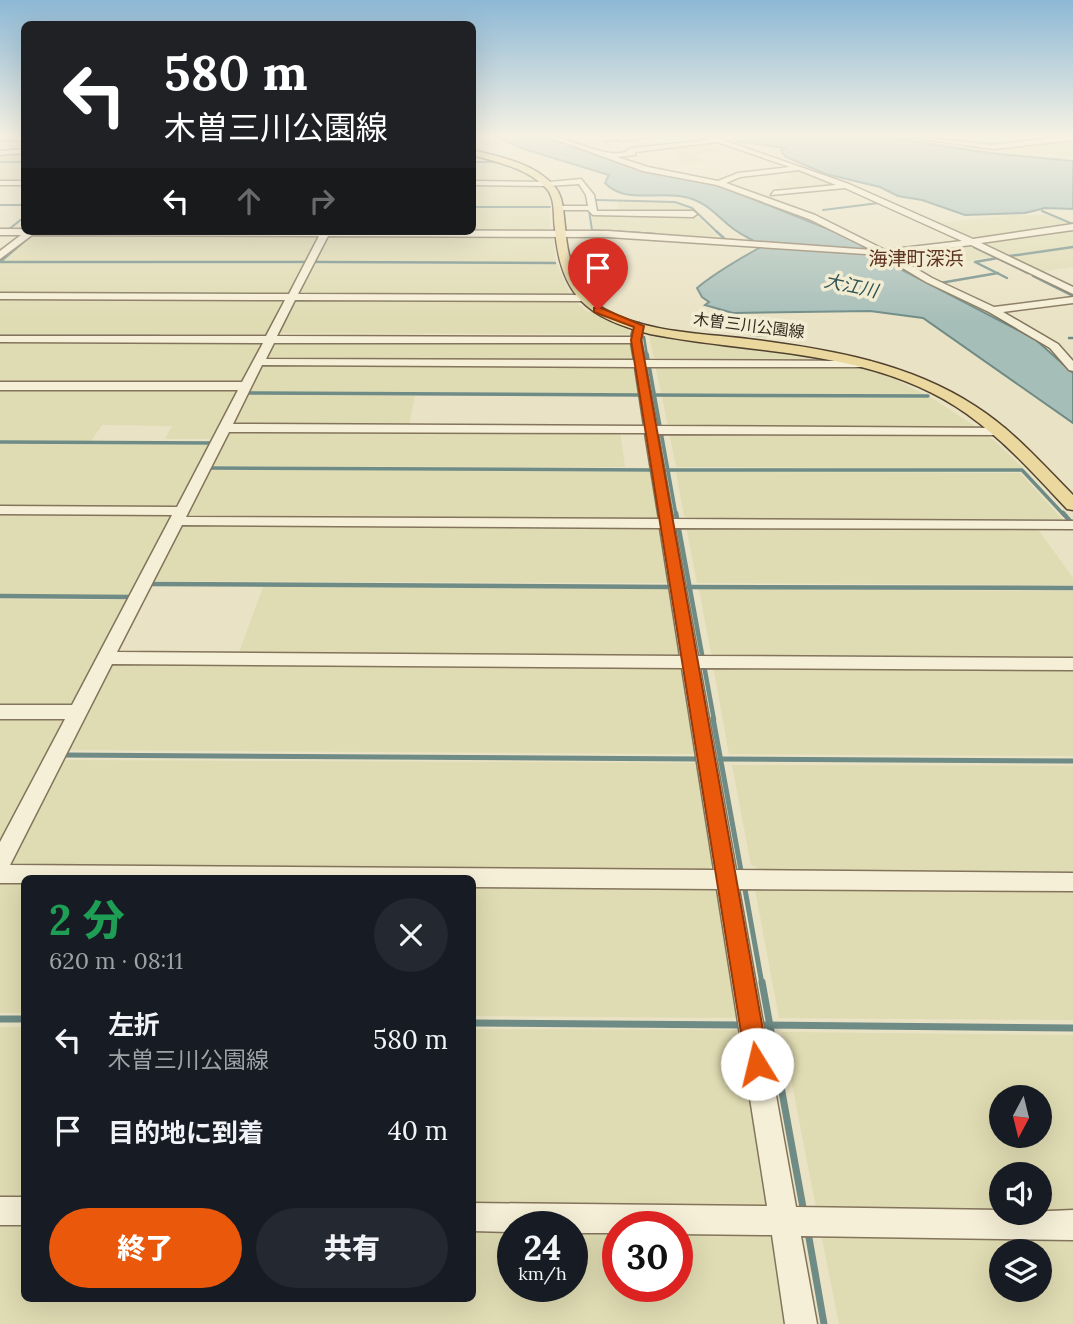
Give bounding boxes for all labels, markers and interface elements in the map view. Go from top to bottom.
text: 580 m [164,41,308,103]
icon: left [49,49,140,140]
text: 木曽三川公園線 [164,107,388,148]
icon: left [157,182,195,220]
icon: ahead [230,182,268,220]
icon: right [303,182,341,220]
pin [568,238,628,310]
district label: 海津町深浜 [868,246,964,270]
icon: arrive [579,249,617,287]
water label: 大江川 [822,269,882,303]
street label: 木曽三川公園線 [692,308,806,342]
text: 2 分 [49,893,124,947]
button: close [374,898,448,972]
text: 620 m · 08:11 [49,946,183,975]
text: 左折 [108,1008,160,1041]
icon: left [49,1021,87,1059]
text: 580 m [373,1023,448,1056]
position arrow [720,1027,794,1101]
text: 木曽三川公園線 [108,1045,269,1074]
north arrow [989,1085,1052,1148]
map controls [989,1085,1052,1302]
icon: arrive [49,1112,87,1150]
text: 40 m [388,1114,448,1147]
text: 目的地に到着 [108,1116,264,1149]
button: sound [989,1162,1052,1225]
button: 終了 [49,1208,242,1288]
button: 共有 [256,1208,448,1288]
speed limit sign: 30 [602,1211,693,1302]
text: 24 [524,1225,561,1270]
button: layers [989,1239,1052,1302]
text: km/h [518,1262,567,1285]

